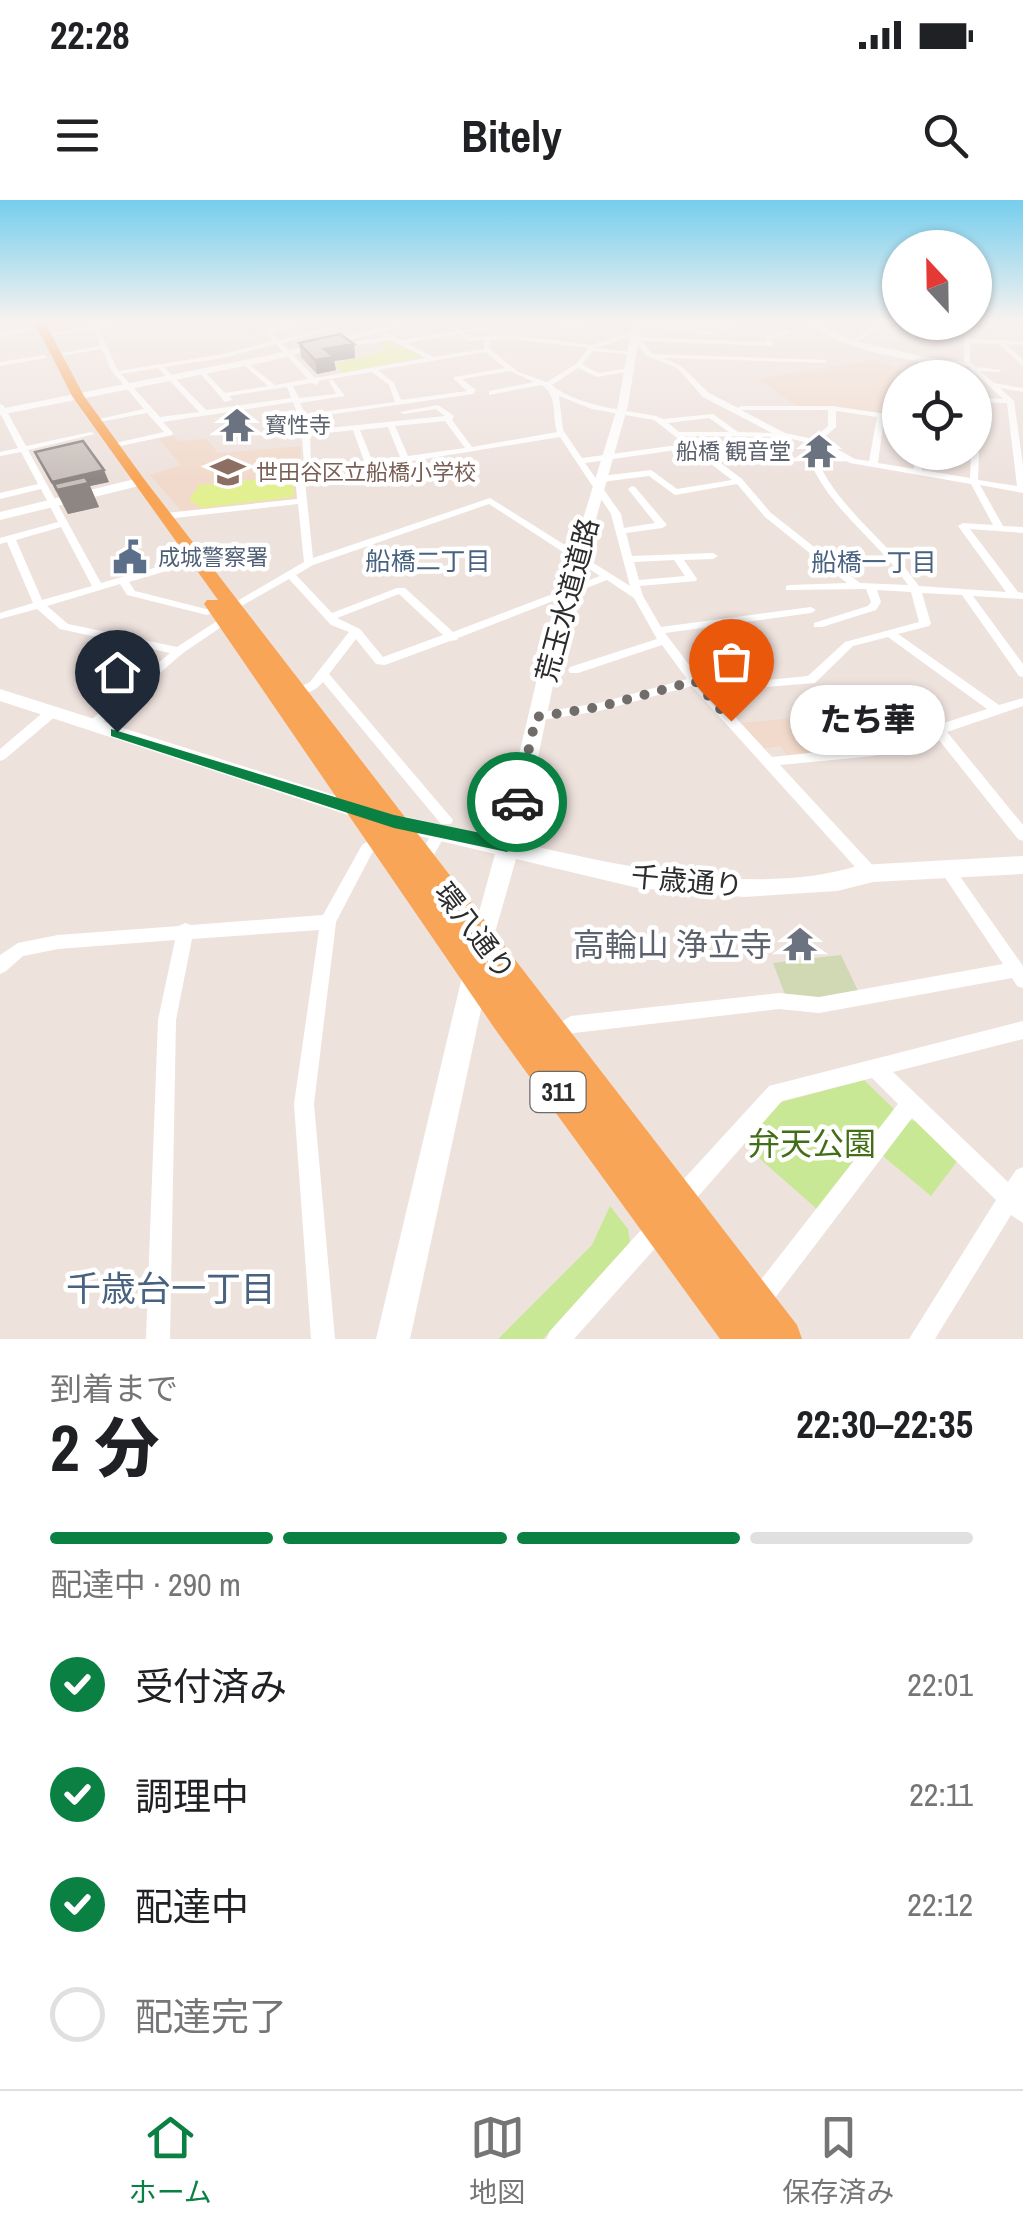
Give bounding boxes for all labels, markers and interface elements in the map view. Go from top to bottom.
text: 22:28 [50,10,130,61]
text: Bitely [461,105,562,166]
icon: menu [50,108,105,163]
icon: search [918,108,973,163]
north arrow [882,230,992,340]
map controls [882,230,992,470]
button: locate [882,360,992,470]
temple icon: 寳性寺 [218,406,256,444]
place label: 寳性寺 [265,410,331,440]
temple icon: 船橋 観音堂 [800,432,838,470]
place label: 船橋 観音堂 [676,436,791,466]
school or university icon: 世田谷区立船橋小学校 [209,453,247,491]
place label: 世田谷区立船橋小学校 [256,457,476,487]
street label: 荒玉水道道路 [527,514,607,686]
public building icon: 成城警察署 [111,538,149,576]
place label: 成城警察署 [158,542,268,572]
district label: 船橋二丁目 [365,544,491,578]
district label: 船橋一丁目 [811,545,937,579]
pin [689,619,774,722]
pin [75,630,160,733]
icon: bag [704,634,759,689]
icon: home [90,645,145,700]
callout: たち華 [791,686,946,756]
text: たち華 [819,698,916,741]
courier [467,752,567,852]
icon: car [490,775,545,830]
street label: 千歳通り [630,857,744,905]
street label: 環八通り [426,875,524,987]
place label: 高輪山 浄立寺 [573,923,772,966]
temple icon: 高輪山 浄立寺 [781,925,819,963]
road number: 311 [530,1072,586,1112]
park label: 弁天公園 [748,1122,876,1165]
district label: 千歳台一丁目 [66,1265,276,1312]
text: 到着まで [50,1367,178,1410]
text: 22:30–22:35 [796,1399,973,1450]
text: 2 分 [50,1404,159,1491]
text: 配達中 · 290 m [50,1563,241,1606]
icon: check [50,1657,105,1712]
text: 受付済み [135,1661,287,1712]
text: 22:01 [907,1663,973,1706]
icon: check [50,1767,105,1822]
text: 調理中 [135,1771,249,1822]
text: 22:11 [909,1773,973,1816]
icon: check [50,1877,105,1932]
text: 配達中 [135,1881,249,1932]
text: 22:12 [907,1883,973,1926]
text: 配達完了 [135,1991,287,2042]
tab: ホーム [129,2110,212,2211]
tab: 地図 [469,2110,525,2211]
tab: 保存済み [782,2110,894,2211]

